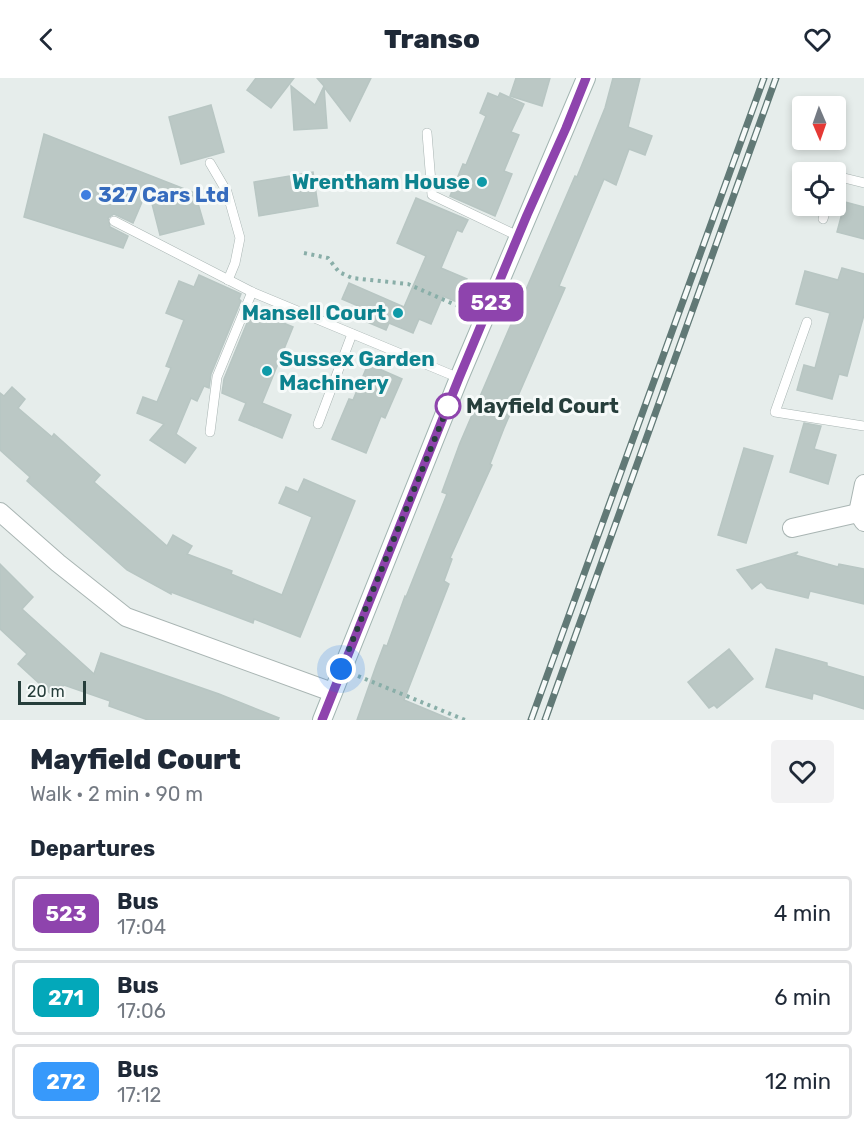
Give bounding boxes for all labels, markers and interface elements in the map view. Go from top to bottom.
icon: back [30,23,63,56]
text: Transo [384,23,480,55]
icon: heart [801,23,834,56]
north arrow [792,96,846,150]
map controls [792,96,846,216]
button: locate [792,162,846,216]
place label: Wrentham House [292,169,470,194]
marker: Wrentham House [475,175,489,189]
place label: 327 Cars Ltd [98,182,229,207]
marker: 327 Cars Ltd [79,188,93,202]
line badge: 523 [456,282,526,322]
text: 523 [470,290,512,315]
place label: Mansell Court [242,300,386,325]
marker: Mansell Court [391,306,405,320]
place label: Sussex Garden Machinery [279,346,435,395]
marker: Sussex Garden Machinery [260,364,274,378]
marker: Mayfield Court [435,393,461,419]
place label: Mayfield Court [466,393,619,418]
your location [326,654,356,684]
scale bar [18,678,86,706]
text: 20 m [27,682,65,701]
button: heart [771,740,834,803]
text: Mayfield Court [30,743,241,776]
text: Walk · 2 min · 90 m [30,782,203,806]
text: Departures [30,835,155,862]
text: Bus [117,888,159,915]
text: 4 min [774,900,831,927]
text: 523 [45,901,87,926]
text: 17:04 [117,915,166,939]
text: Bus [117,972,159,999]
text: 6 min [774,984,831,1011]
text: 271 [48,985,84,1010]
text: 17:06 [117,999,166,1023]
text: Bus [117,1056,159,1083]
text: 12 min [765,1068,831,1095]
text: 272 [46,1069,86,1094]
text: 17:12 [117,1083,161,1107]

